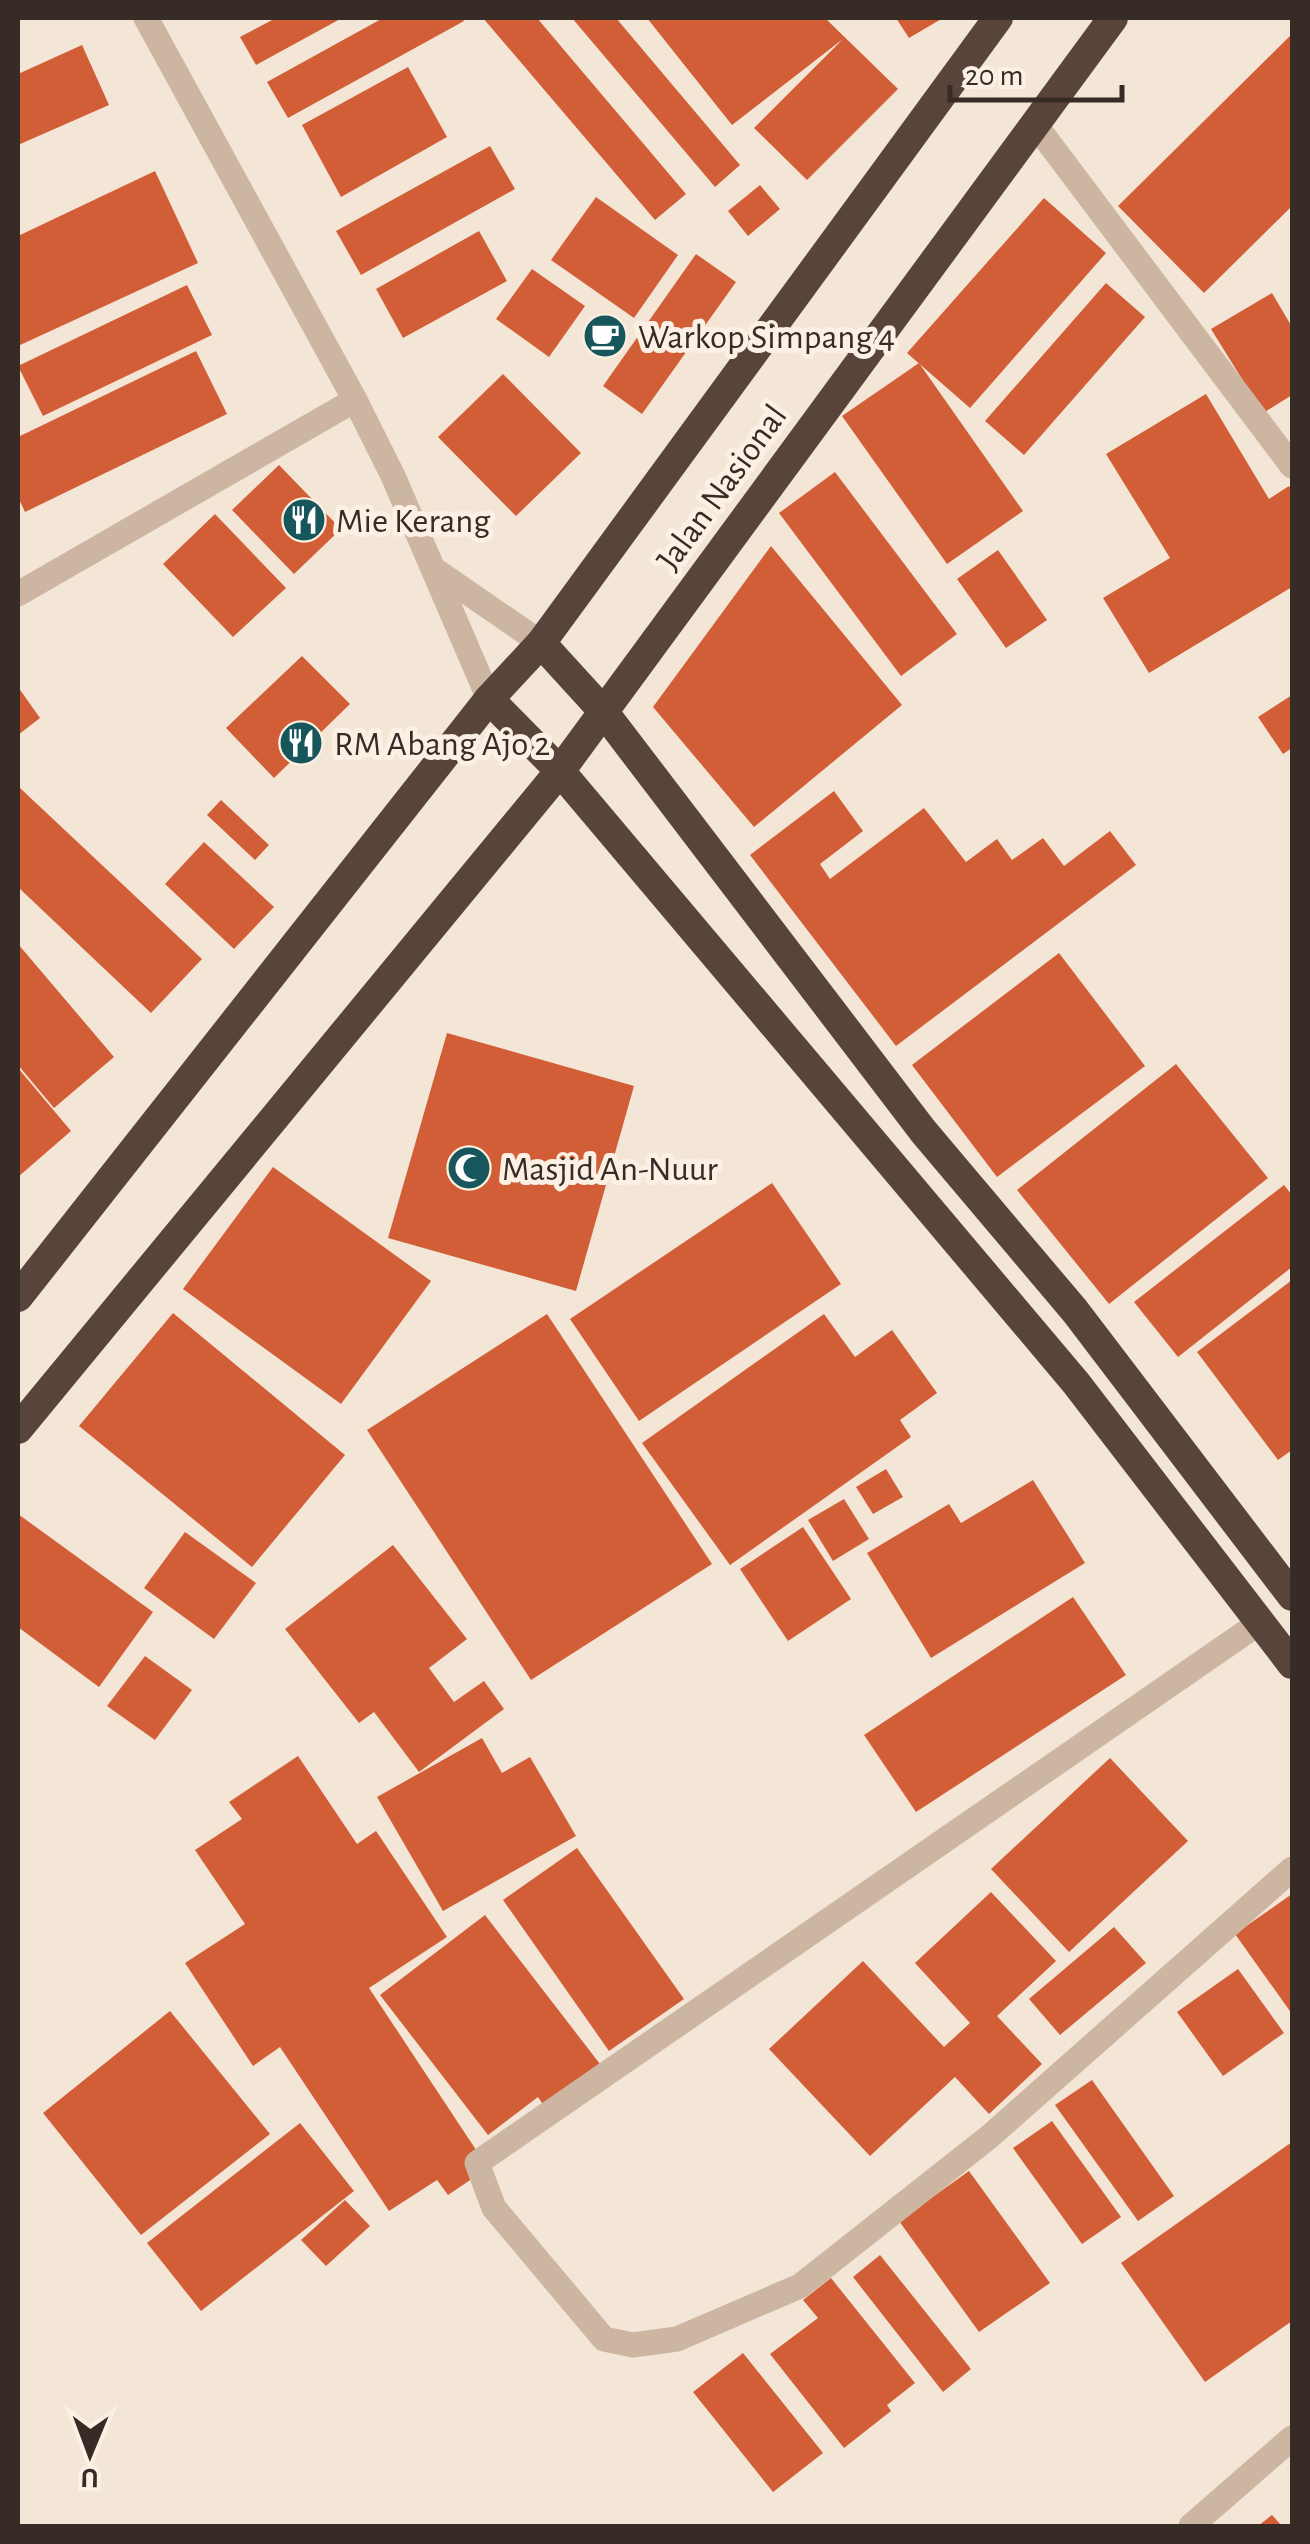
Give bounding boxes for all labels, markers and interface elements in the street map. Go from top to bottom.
scale bar [950,40,1122,102]
text: 20 m [965,61,1023,91]
cafe icon: Warkop Simpang 4 [582,313,628,359]
place label: Warkop Simpang 4 [638,320,895,355]
street label: Jalan Nasional [651,399,794,577]
restaurant icon: Mie Kerang [281,497,327,543]
place label: Mie Kerang [336,504,490,539]
restaurant icon: RM Abang Ajo 2 [278,720,324,766]
place label: RM Abang Ajo 2 [334,727,550,762]
mosque icon: Masjid An-Nuur [446,1145,492,1191]
place label: Masjid An-Nuur [502,1152,719,1187]
north arrow [40,2404,140,2504]
text: U [80,2463,99,2491]

